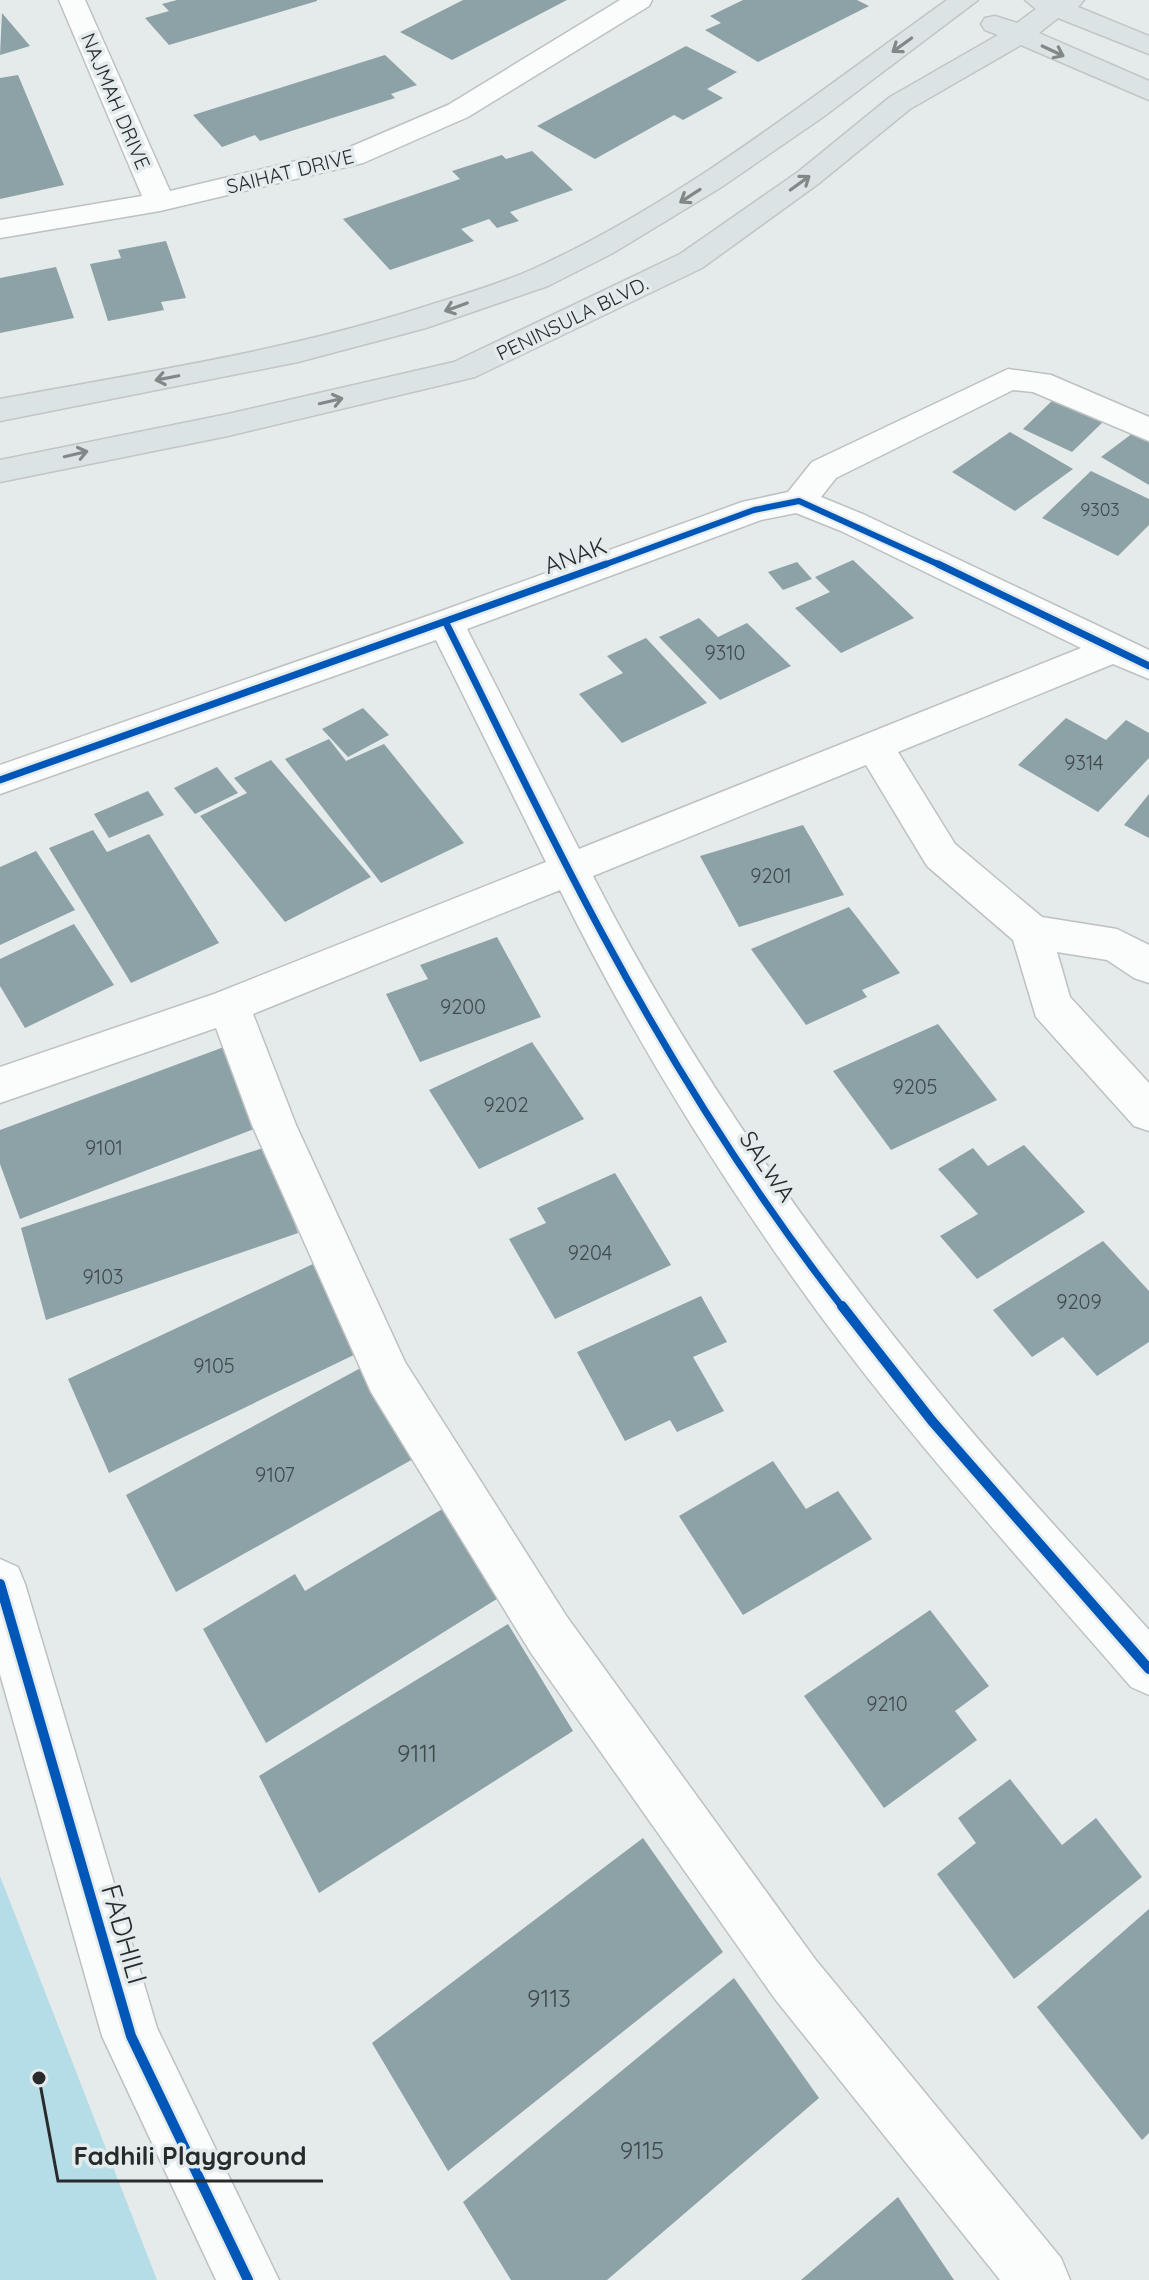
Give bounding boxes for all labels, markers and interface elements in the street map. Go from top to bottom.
street label: NAJMAH DRIVE [76,29,156,173]
one-way arrow [892,37,913,54]
one-way arrow [1040,44,1065,59]
street label: SAIHAT DRIVE [224,143,356,199]
one-way arrow [789,175,811,191]
one-way arrow [679,188,702,204]
street label: PENINSULA BLVD. [492,270,652,366]
one-way arrow [444,301,469,315]
one-way arrow [155,372,181,387]
one-way arrow [317,392,343,407]
one-way arrow [63,446,89,461]
house number: 9303 [1080,498,1120,521]
street label: ANAK [539,530,611,580]
house number: 9310 [705,640,745,665]
house number: 9314 [1064,750,1104,775]
house number: 9201 [750,863,792,888]
house number: 9200 [440,994,486,1019]
house number: 9205 [892,1074,938,1099]
house number: 9202 [483,1092,529,1117]
street label: SALWA [733,1125,803,1207]
house number: 9101 [85,1135,123,1160]
house number: 9204 [568,1240,612,1265]
house number: 9103 [82,1264,124,1289]
house number: 9209 [1056,1289,1102,1314]
house number: 9105 [193,1353,235,1378]
house number: 9107 [255,1462,295,1487]
house number: 9210 [866,1691,908,1716]
house number: 9111 [397,1738,437,1768]
street label: FADHILI [94,1880,156,1988]
house number: 9113 [527,1983,571,2013]
callout: Fadhili Playground [58,2131,323,2181]
house number: 9115 [620,2135,664,2165]
text: Fadhili Playground [73,2139,307,2172]

